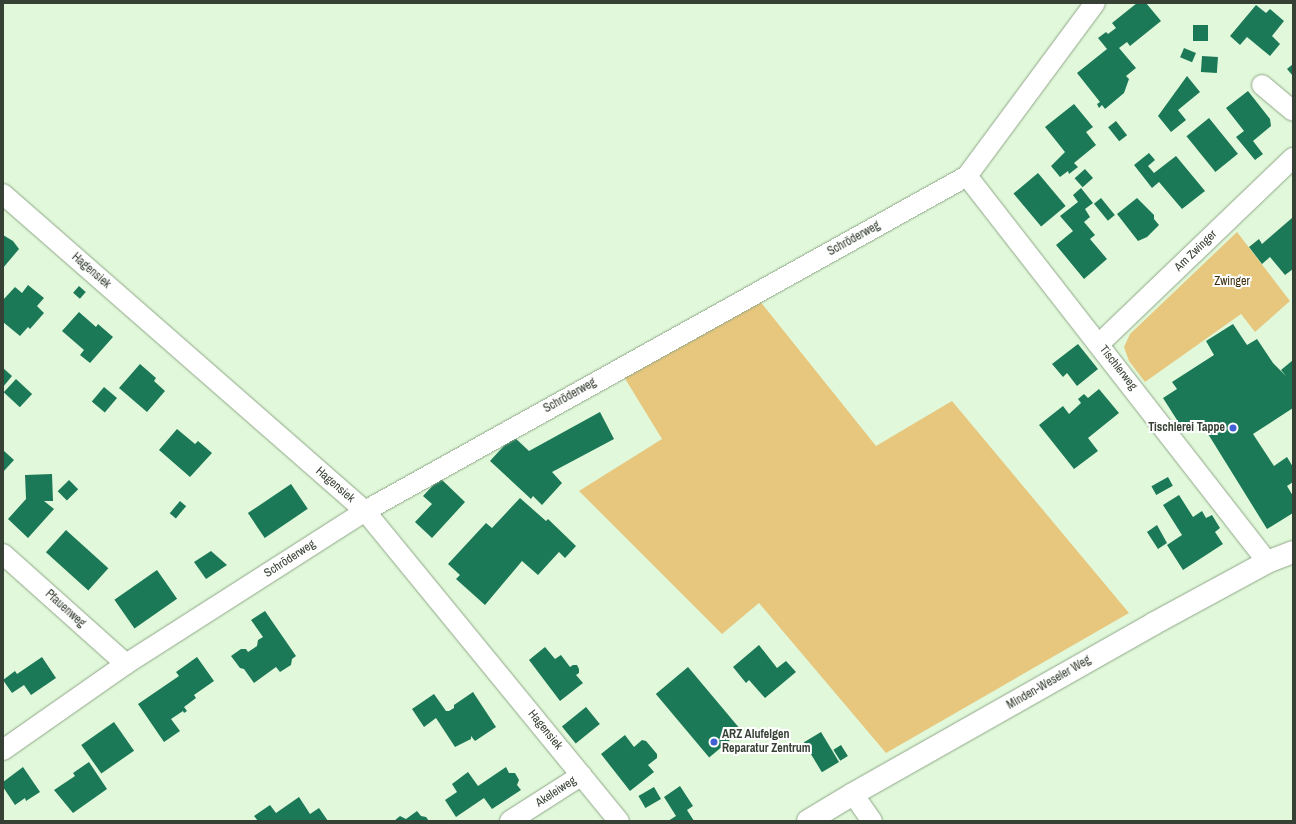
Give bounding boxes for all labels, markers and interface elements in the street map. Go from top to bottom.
street label: Schröderweg [825,219,883,259]
street label: Am Zwinger [1172,227,1220,275]
street label: Hagensiek [69,250,113,292]
park label: Zwinger [1214,275,1250,289]
street label: Tischlerweg [1096,343,1140,393]
street label: Schröderweg [541,376,599,416]
place label: Tischlerei Tappe [1148,421,1225,435]
marker: Tischlerei Tappe [1228,423,1238,433]
street label: Hagensiek [313,464,357,506]
street label: Schröderweg [262,537,318,581]
street label: Pfauenweg [42,587,88,631]
street label: Minden-Weseler Weg [1004,653,1094,713]
street label: Hagensiek [525,707,565,753]
place label: ARZ Alufelgen Reparatur Zentrum [722,728,811,756]
marker: ARZ Alufelgen Reparatur Zentrum [709,737,719,747]
street label: Akeleiweg [533,774,579,810]

